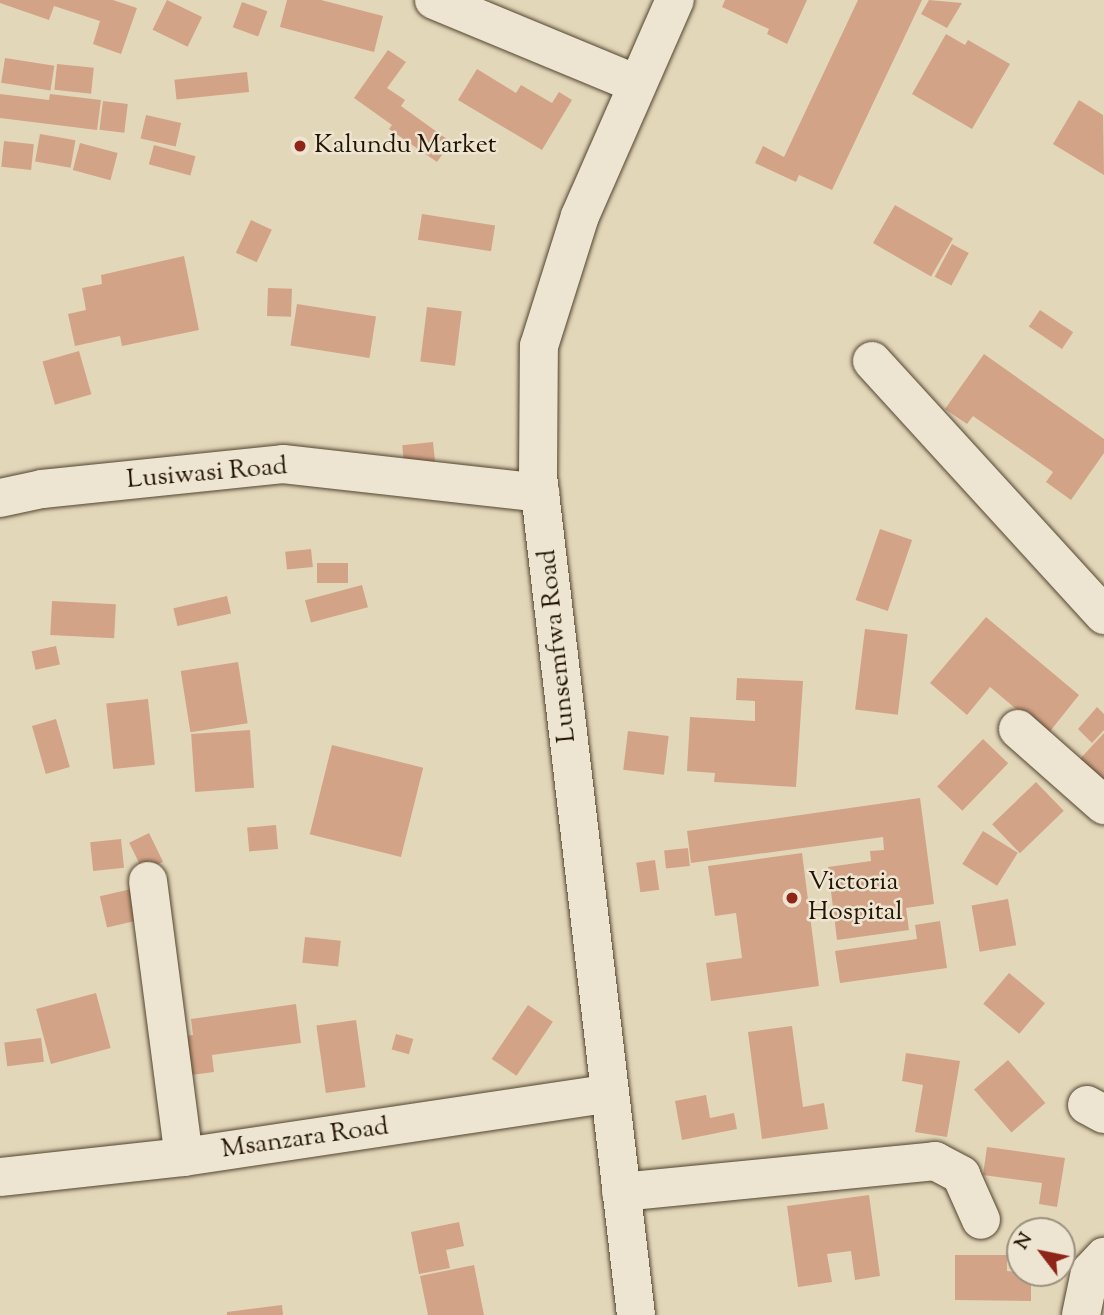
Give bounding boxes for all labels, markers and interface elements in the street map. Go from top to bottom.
place label: Kalundu Market [314,130,497,162]
marker: Kalundu Market [292,138,308,154]
street label: Lusiwasi Road [125,451,289,497]
street label: Lunsemfwa Road [532,548,584,744]
place label: Victoria Hospital [808,867,903,928]
marker: Victoria Hospital [782,888,802,908]
street label: Msanzara Road [219,1112,391,1166]
north arrow [1006,1217,1076,1287]
text: N [1009,1228,1040,1255]

